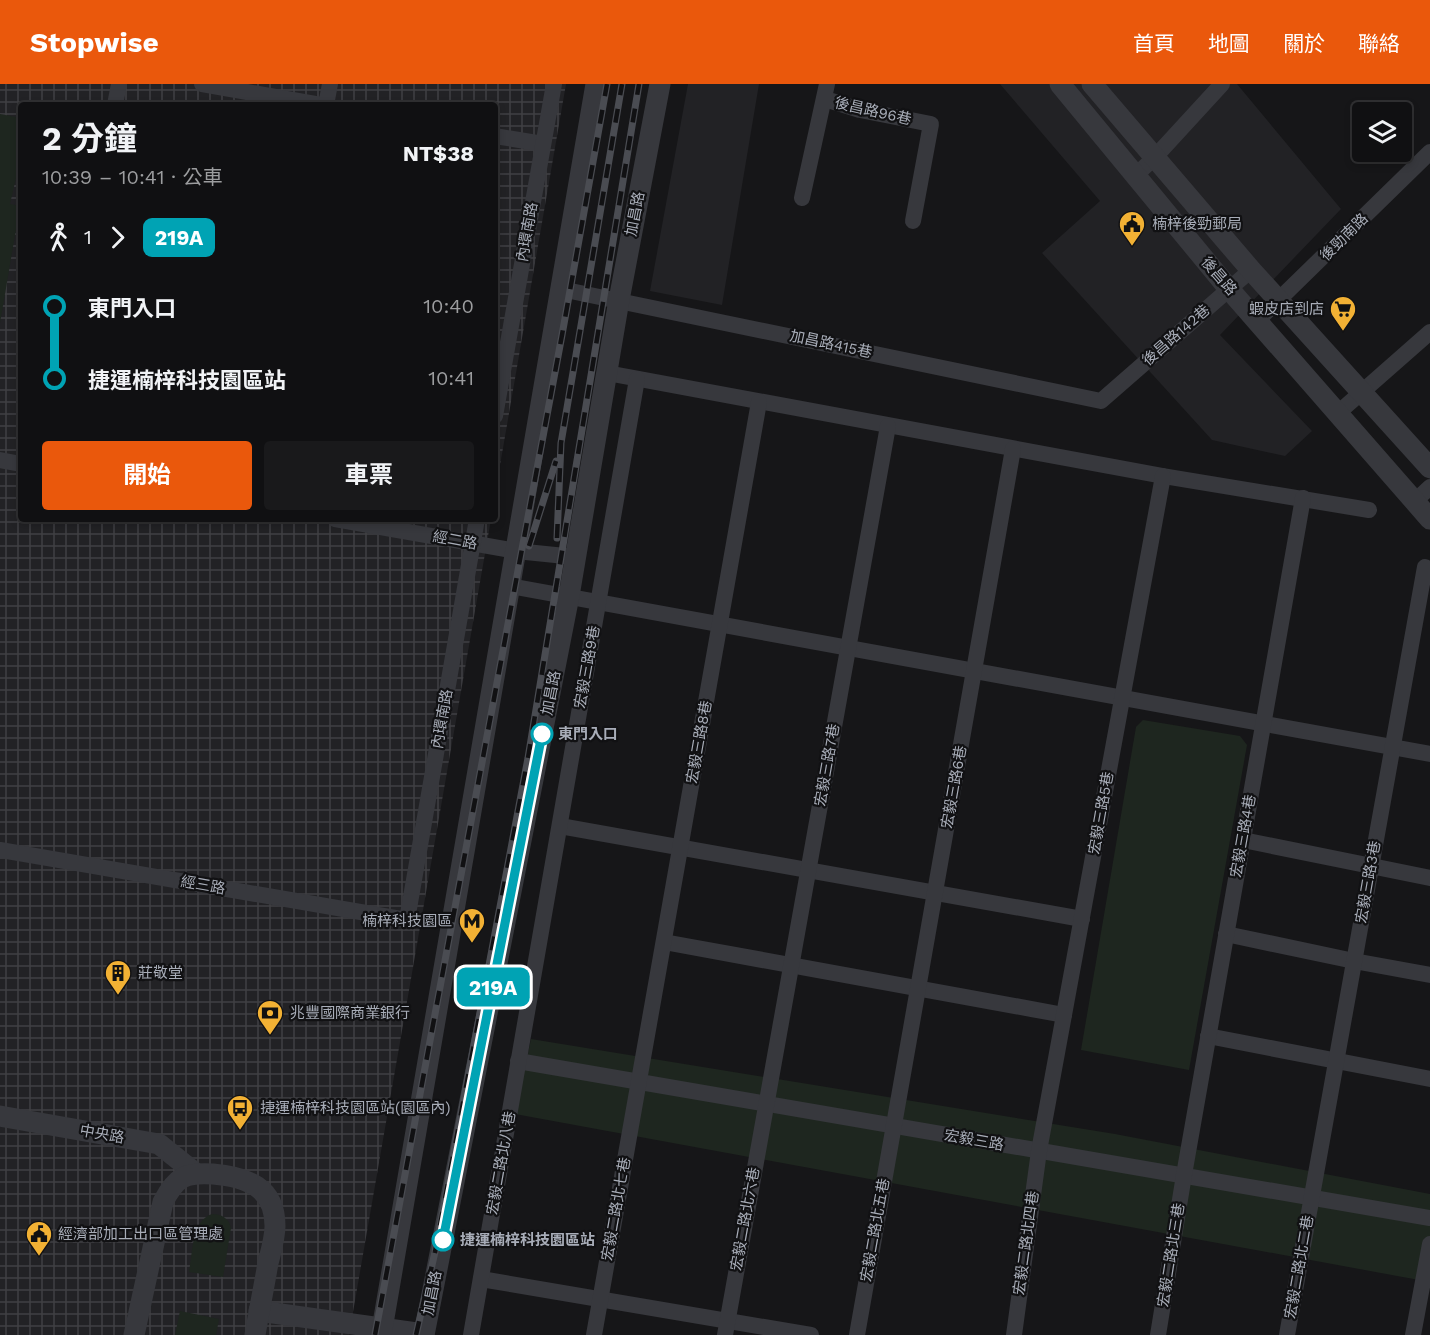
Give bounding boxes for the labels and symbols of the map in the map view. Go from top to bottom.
street label: 後昌路96巷 [833,93,913,129]
street label: 加昌路 [622,190,648,238]
street label: 內環南路 [513,201,541,263]
public building icon: 楠梓後勁郵局 [1117,209,1147,247]
street label: 後勁南路 [1316,209,1372,265]
place label: 楠梓後勁郵局 [1152,215,1242,233]
street label: 後昌路 [1197,253,1241,299]
supermarket icon: 蝦皮店到店 [1328,294,1358,332]
place label: 蝦皮店到店 [1249,300,1324,318]
street label: 後昌路142巷 [1138,301,1214,369]
street label: 加昌路415巷 [788,327,874,361]
street label: 經二路 [431,527,479,553]
street label: 宏毅三路9巷 [571,624,603,710]
street label: 加昌路 [538,669,564,717]
street label: 內環南路 [428,688,456,750]
street label: 宏毅三路8巷 [683,699,715,785]
street label: 宏毅三路7巷 [811,722,843,808]
marker: 東門入口 [531,723,553,745]
place label: 東門入口 [558,725,618,743]
street label: 宏毅三路6巷 [938,744,970,830]
street label: 宏毅三路5巷 [1085,770,1117,856]
street label: 宏毅三路4巷 [1227,793,1259,879]
street label: 宏毅三路3巷 [1352,839,1384,925]
street label: 經三路 [179,872,227,898]
metro station icon: 楠梓科技園區 [457,906,487,944]
place label: 楠梓科技園區 [362,912,452,930]
building icon: 莊敬堂 [103,958,133,996]
place label: 莊敬堂 [138,964,183,982]
line badge: 219A [451,968,535,1006]
bank icon: 兆豐國際商業銀行 [255,998,285,1036]
place label: 兆豐國際商業銀行 [290,1004,410,1022]
bus stop icon: 捷運楠梓科技園區站(園區內) [225,1093,255,1131]
place label: 捷運楠梓科技園區站(園區內) [260,1099,451,1117]
street label: 宏毅二路北八巷 [483,1110,519,1216]
street label: 中央路 [78,1121,126,1147]
street label: 宏毅三路 [943,1126,1005,1154]
street label: 宏毅二路北七巷 [598,1156,634,1262]
street label: 宏毅二路北六巷 [727,1166,763,1272]
street label: 宏毅二路北五巷 [857,1177,893,1283]
street label: 宏毅二路北四巷 [1010,1190,1042,1296]
street label: 宏毅二路北三巷 [1154,1202,1188,1308]
street label: 宏毅二路北二巷 [1281,1214,1317,1320]
public building icon: 經濟部加工出口區管理處 [24,1219,54,1257]
place label: 經濟部加工出口區管理處 [58,1225,223,1243]
marker: 捷運楠梓科技園區站 [432,1229,454,1251]
place label: 捷運楠梓科技園區站 [460,1231,595,1249]
street label: 加昌路 [419,1269,445,1317]

